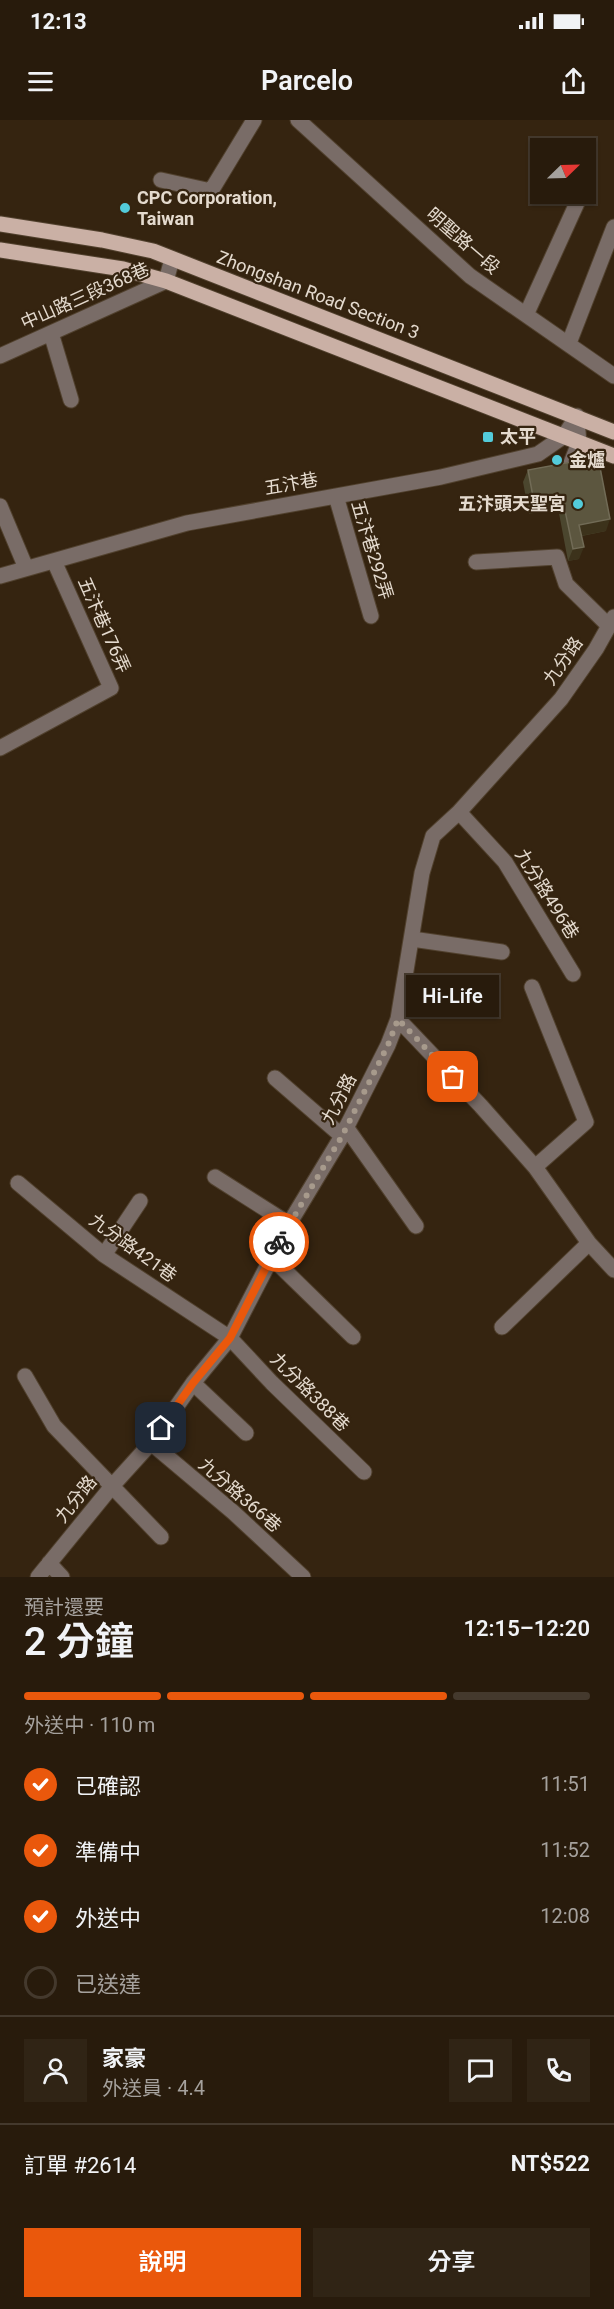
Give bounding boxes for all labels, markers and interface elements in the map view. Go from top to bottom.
text: 12:13 [30,9,87,34]
icon: menu [24,65,57,98]
text: Parcelo [261,65,353,97]
icon: share [557,65,590,98]
north arrow [530,138,596,204]
map controls [530,138,596,204]
place label: CPC Corporation, Taiwan [137,187,277,229]
marker: CPC Corporation, Taiwan [118,201,132,215]
street label: 明聖路一段 [422,203,504,278]
street label: Zhongshan Road Section 3 [214,246,422,343]
street label: 中山路三段368巷 [17,258,152,333]
place label: 太平 [500,426,536,447]
marker: 太平 [481,430,495,444]
place label: 金爐 [569,449,605,470]
marker: 金爐 [550,453,564,467]
street label: 五汴巷 [263,468,319,499]
place label: 五汴頭天聖宮 [458,493,566,514]
marker: 五汴頭天聖宮 [571,497,585,511]
street label: 五汴巷292弄 [347,498,397,602]
street label: 五汴巷176弄 [74,574,135,676]
street label: 九分路 [539,633,587,689]
street label: 九分路496巷 [511,845,583,943]
callout: Hi-Life [406,975,500,1017]
text: Hi-Life [422,984,483,1008]
pin [427,1051,478,1102]
icon: bag [436,1060,469,1093]
street label: 九分路 [317,1070,360,1128]
street label: 九分路421巷 [86,1209,181,1286]
courier [249,1212,309,1272]
icon: bike [263,1226,296,1259]
street label: 九分路388巷 [267,1348,354,1435]
pin [135,1402,186,1453]
icon: home [144,1411,177,1444]
street label: 九分路366巷 [195,1453,286,1536]
street label: 九分路 [50,1471,101,1526]
text: 預計還要 [24,1595,104,1619]
text: 12:15–12:20 [463,1616,590,1641]
text: 2 分鐘 [24,1619,134,1665]
text: 外送中 · 110 m [24,1713,155,1737]
icon: check [24,1768,57,1801]
text: 11:51 [540,1772,590,1796]
text: 已確認 [75,1774,141,1799]
icon: check [24,1834,57,1867]
text: 11:52 [540,1838,590,1862]
text: 準備中 [75,1840,141,1865]
icon: check [24,1900,57,1933]
text: 12:08 [540,1904,590,1928]
text: 外送中 [75,1906,141,1931]
text: 已送達 [75,1972,141,1997]
button: person [24,2039,87,2102]
button: chat [449,2039,512,2102]
button: phone [527,2039,590,2102]
text: 家豪 [102,2046,146,2071]
text: 外送員 · 4.4 [102,2076,205,2100]
text: NT$522 [511,2151,590,2176]
text: 訂單 #2614 [24,2153,136,2178]
button: 說明 [24,2228,301,2297]
button: 分享 [313,2228,590,2297]

